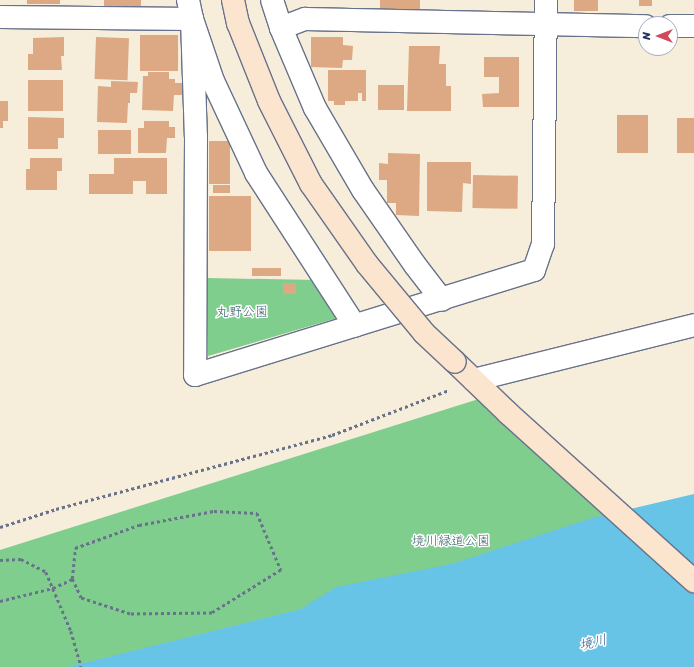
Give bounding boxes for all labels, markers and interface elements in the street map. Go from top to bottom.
north arrow [638,16,678,56]
text: N [637,32,656,40]
park label: 丸野公園 [216,304,268,320]
park label: 境川緑道公園 [412,533,490,549]
water label: 境川 [577,632,609,654]

